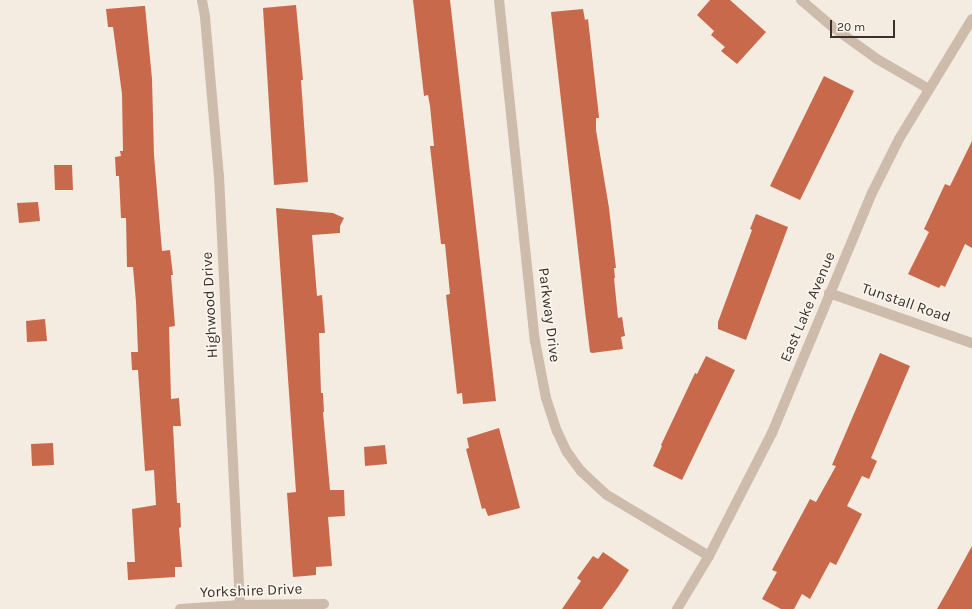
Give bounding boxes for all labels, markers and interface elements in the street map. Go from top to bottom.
scale bar [832,12,897,38]
text: 20 m [837,20,865,34]
street label: East Lake Avenue [777,249,839,365]
street label: Highwood Drive [198,251,222,359]
street label: Parkway Drive [534,267,564,363]
street label: Tunstall Road [859,279,953,327]
street label: Yorkshire Drive [199,580,303,602]

